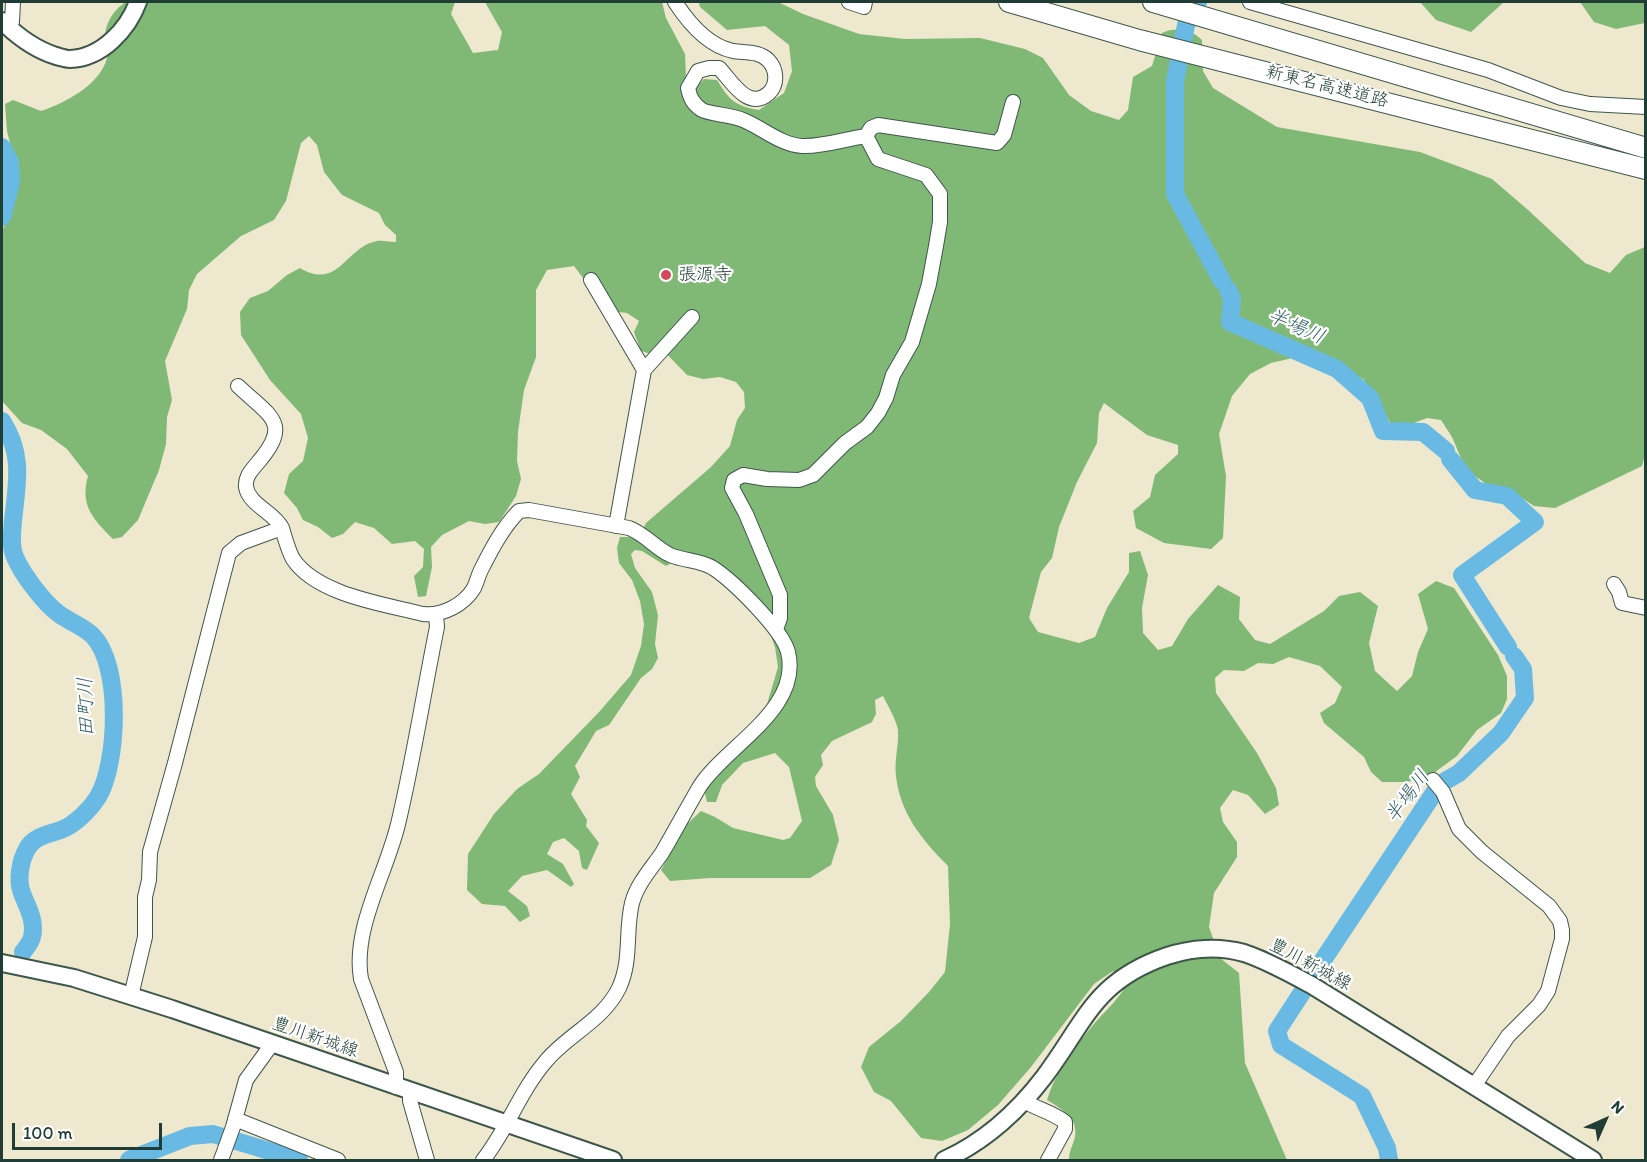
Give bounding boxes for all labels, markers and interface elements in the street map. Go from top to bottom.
street label: 新東名高速道路 [1263,61,1391,113]
place label: 張源寺 [678,264,732,286]
marker: 張源寺 [659,268,673,282]
water label: 半場川 [1264,304,1328,350]
water label: 田町川 [74,677,100,737]
water label: 半場川 [1380,766,1436,828]
street label: 豊川新城線 [1265,934,1355,996]
street label: 豊川新城線 [269,1013,361,1063]
north arrow [1575,1090,1635,1150]
text: N [1608,1096,1629,1117]
scale bar [15,1111,165,1149]
text: 100 m [23,1122,73,1144]

